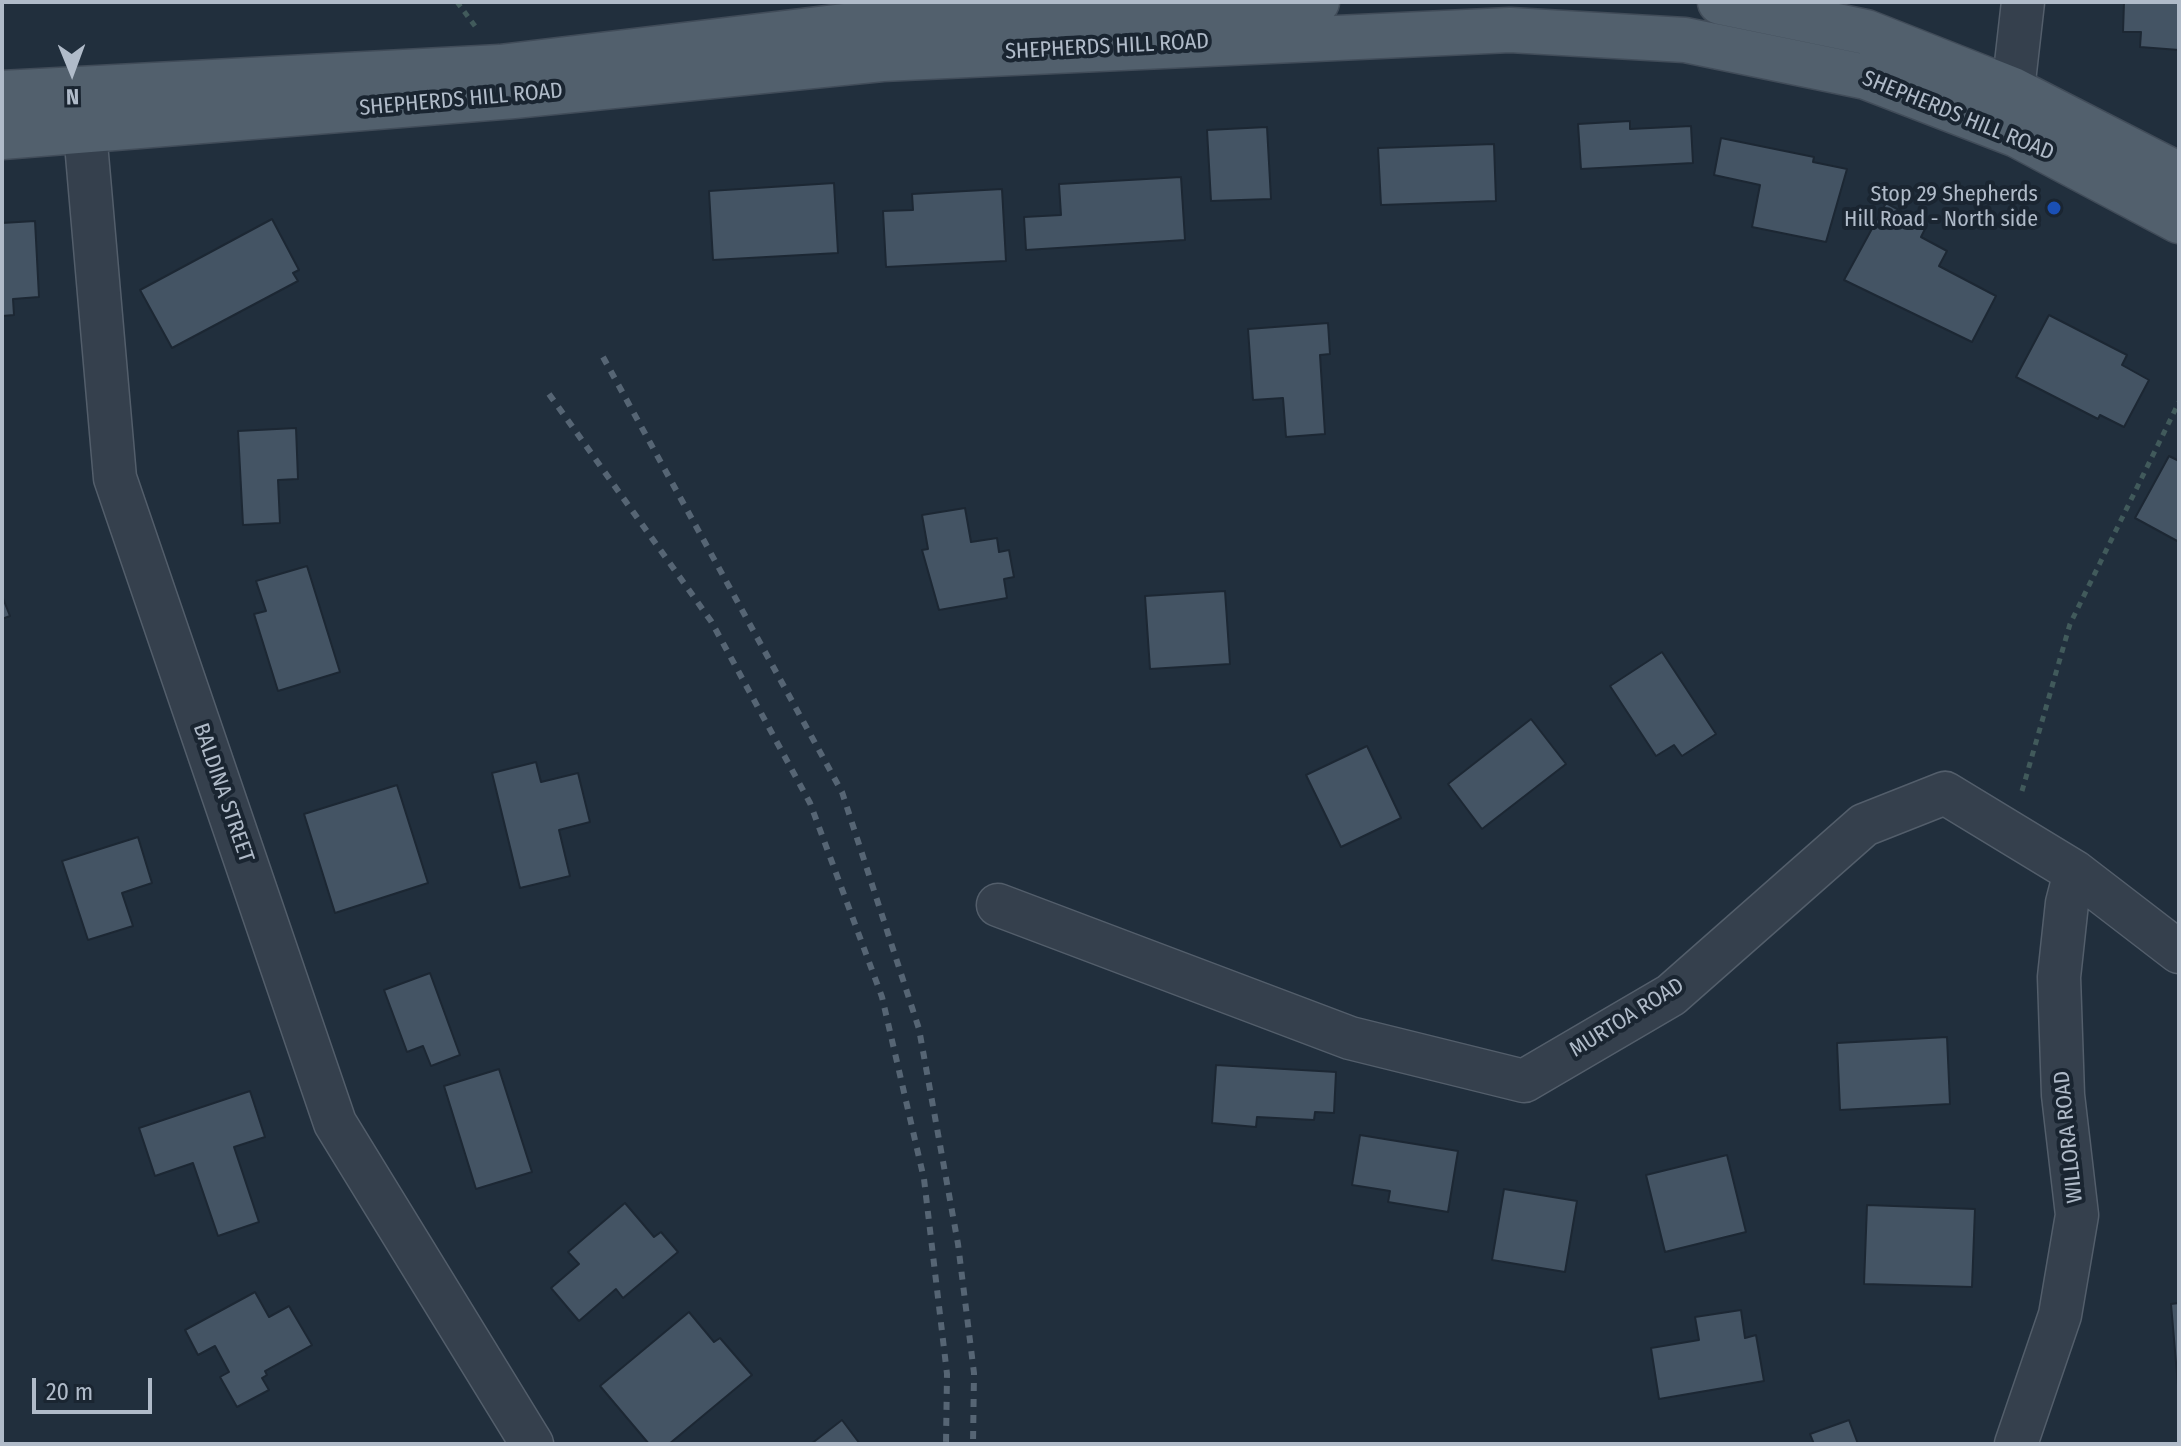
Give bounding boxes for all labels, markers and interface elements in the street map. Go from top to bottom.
street label: SHEPHERDS HILL ROAD [1004,28,1210,66]
north arrow [32,32,112,112]
street label: SHEPHERDS HILL ROAD [1858,66,2058,166]
street label: SHEPHERDS HILL ROAD [358,78,564,122]
text: N [66,83,79,110]
place label: Stop 29 Shepherds Hill Road - North side [1844,182,2038,234]
marker: Stop 29 Shepherds Hill Road - North side [2045,199,2063,217]
street label: BALDINA STREET [187,720,259,866]
street label: MURTOA ROAD [1565,972,1689,1064]
street label: WILLORA ROAD [2049,1069,2089,1205]
scale bar [36,1362,156,1412]
text: 20 m [46,1378,93,1406]

